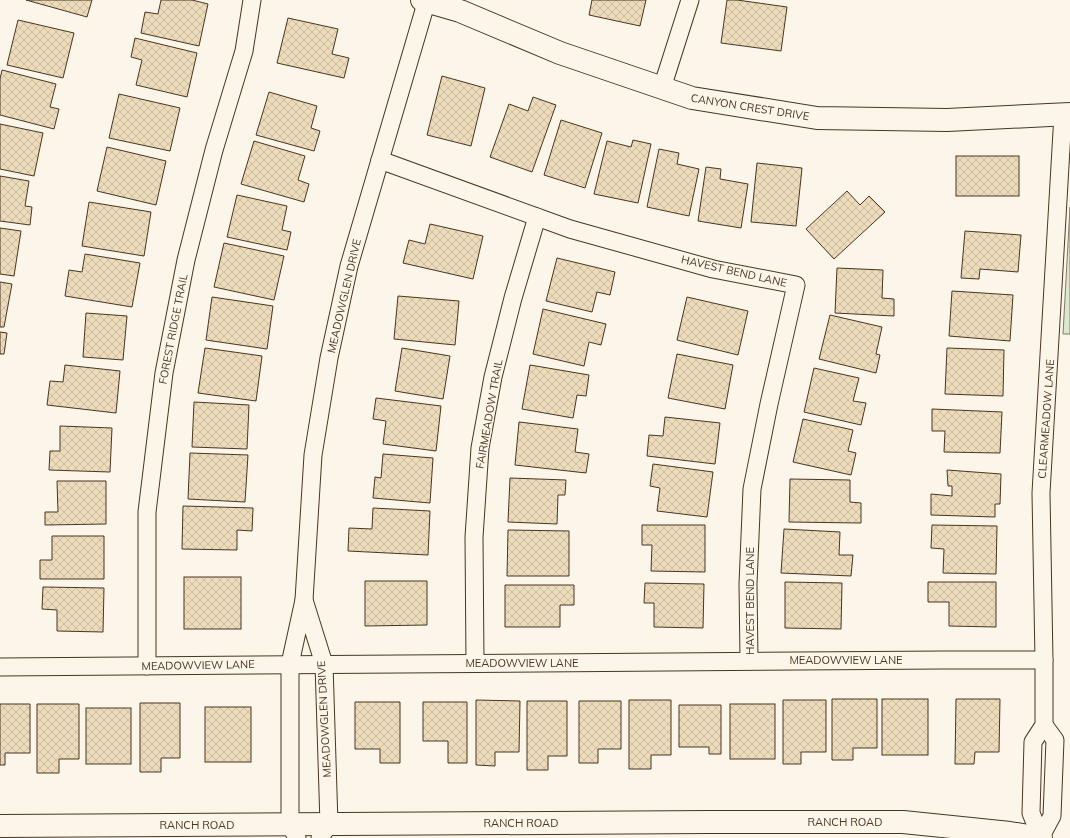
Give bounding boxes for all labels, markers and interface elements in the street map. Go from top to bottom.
street label: CANYON CREST DRIVE [690,91,810,123]
street label: MEADOWGLEN DRIVE [324,238,364,354]
street label: HAVEST BEND LANE [680,252,788,290]
street label: FOREST RIDGE TRAIL [155,273,191,385]
street label: FAIRMEADOW TRAIL [473,358,505,470]
street label: CLEARMEADOW LANE [1035,359,1057,479]
street label: HAVEST BEND LANE [743,547,757,655]
street label: MEADOWVIEW LANE [789,653,903,667]
street label: MEADOWVIEW LANE [465,656,579,670]
street label: MEADOWVIEW LANE [141,657,255,673]
street label: MEADOWGLEN DRIVE [314,660,334,778]
street label: RANCH ROAD [808,815,882,829]
street label: RANCH ROAD [484,816,558,830]
street label: RANCH ROAD [160,818,234,832]

